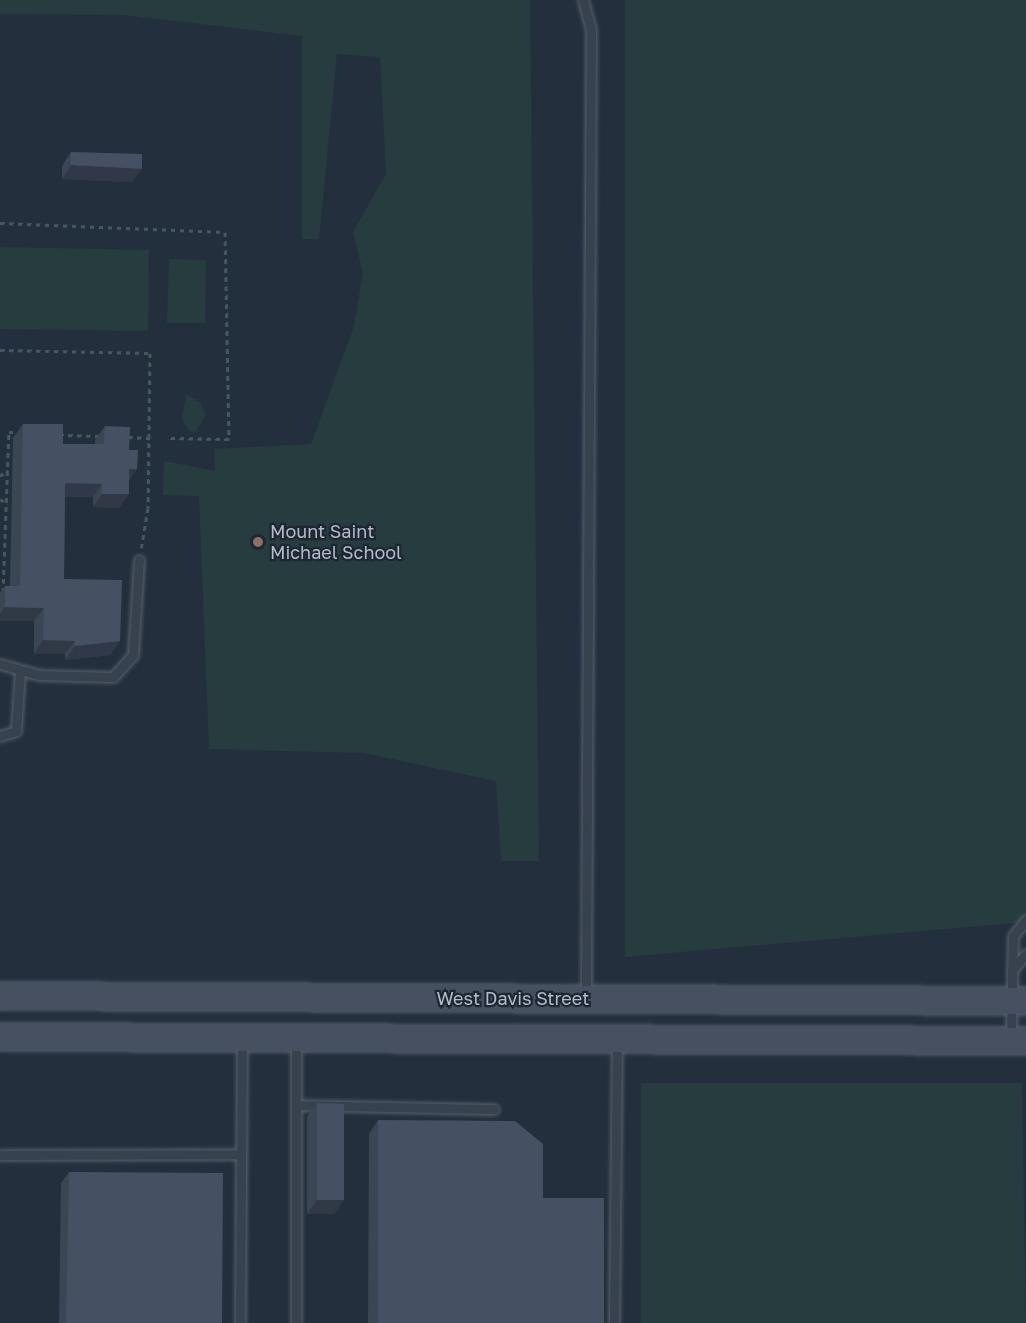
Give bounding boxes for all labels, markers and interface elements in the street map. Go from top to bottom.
place label: Mount Saint Michael School [270,521,402,564]
marker: Mount Saint Michael School [251,535,265,549]
street label: West Davis Street [437,987,589,1009]

